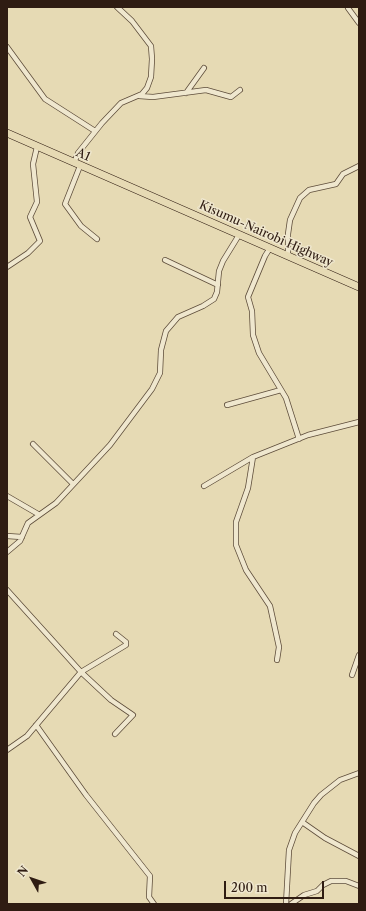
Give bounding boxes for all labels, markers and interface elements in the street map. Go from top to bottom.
street label: A1 [74,146,92,164]
street label: Kisumu-Nairobi Highway [197,198,335,270]
north arrow [12,859,52,899]
text: N [14,863,31,879]
scale bar [226,873,326,899]
text: 200 m [231,880,268,895]

